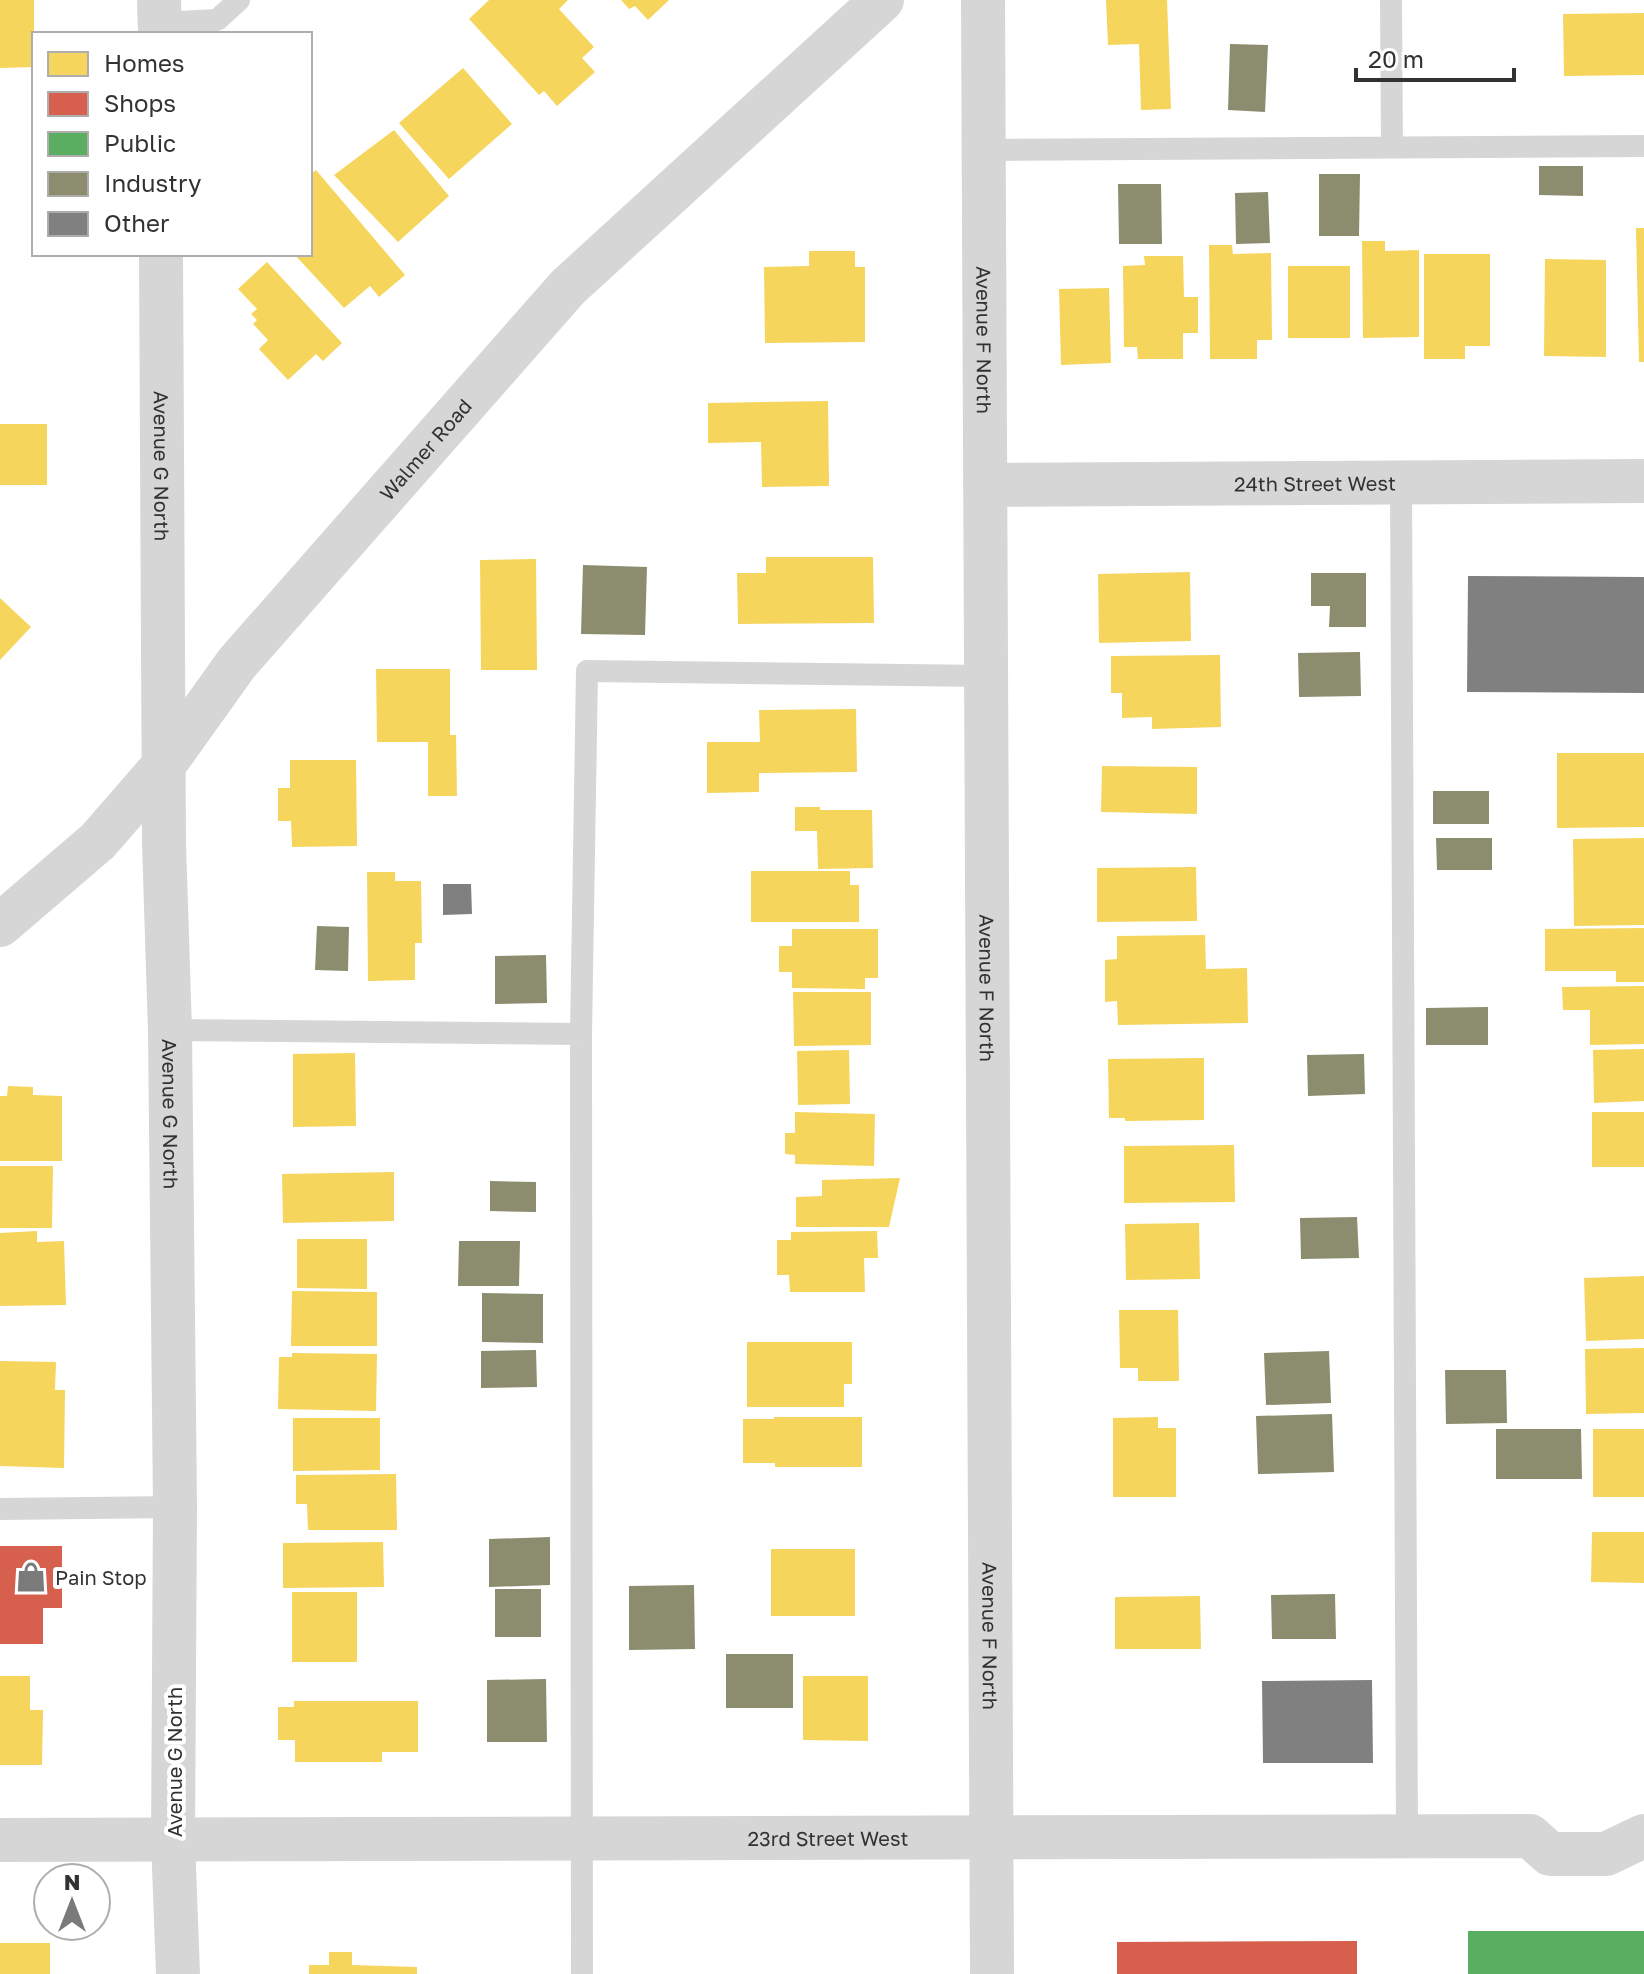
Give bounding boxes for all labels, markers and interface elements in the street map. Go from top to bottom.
legend [32,32,312,256]
scale bar [1356,32,1514,82]
text: 20 m [1368,44,1424,73]
text: Homes [104,48,185,77]
text: Shops [104,88,176,117]
text: Public [104,128,176,157]
text: Industry [104,168,201,197]
text: Other [104,208,169,237]
street label: Avenue F North [972,266,997,414]
street label: Avenue G North [150,391,174,541]
street label: Walmer Road [374,394,476,505]
street label: 24th Street West [1234,471,1396,495]
street label: Avenue F North [975,914,1000,1062]
street label: Avenue G North [158,1039,184,1189]
shop icon: Pain Stop [14,1560,48,1594]
street label: Avenue F North [978,1562,1003,1710]
place label: Pain Stop [55,1565,147,1589]
street label: Avenue G North [162,1687,186,1837]
street label: 23rd Street West [747,1826,909,1850]
north arrow [32,1862,112,1942]
text: N [64,1868,80,1895]

